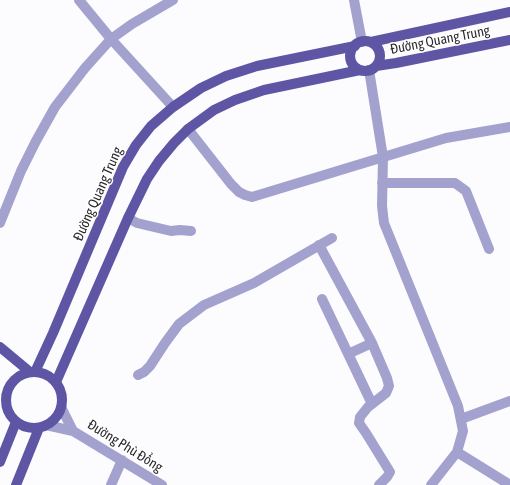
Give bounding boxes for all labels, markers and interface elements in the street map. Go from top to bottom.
street label: Đường Quang Trung [389,22,491,58]
street label: Đường Quang Trung [70,144,126,244]
street label: Đường Phù Đổng [84,416,166,476]

